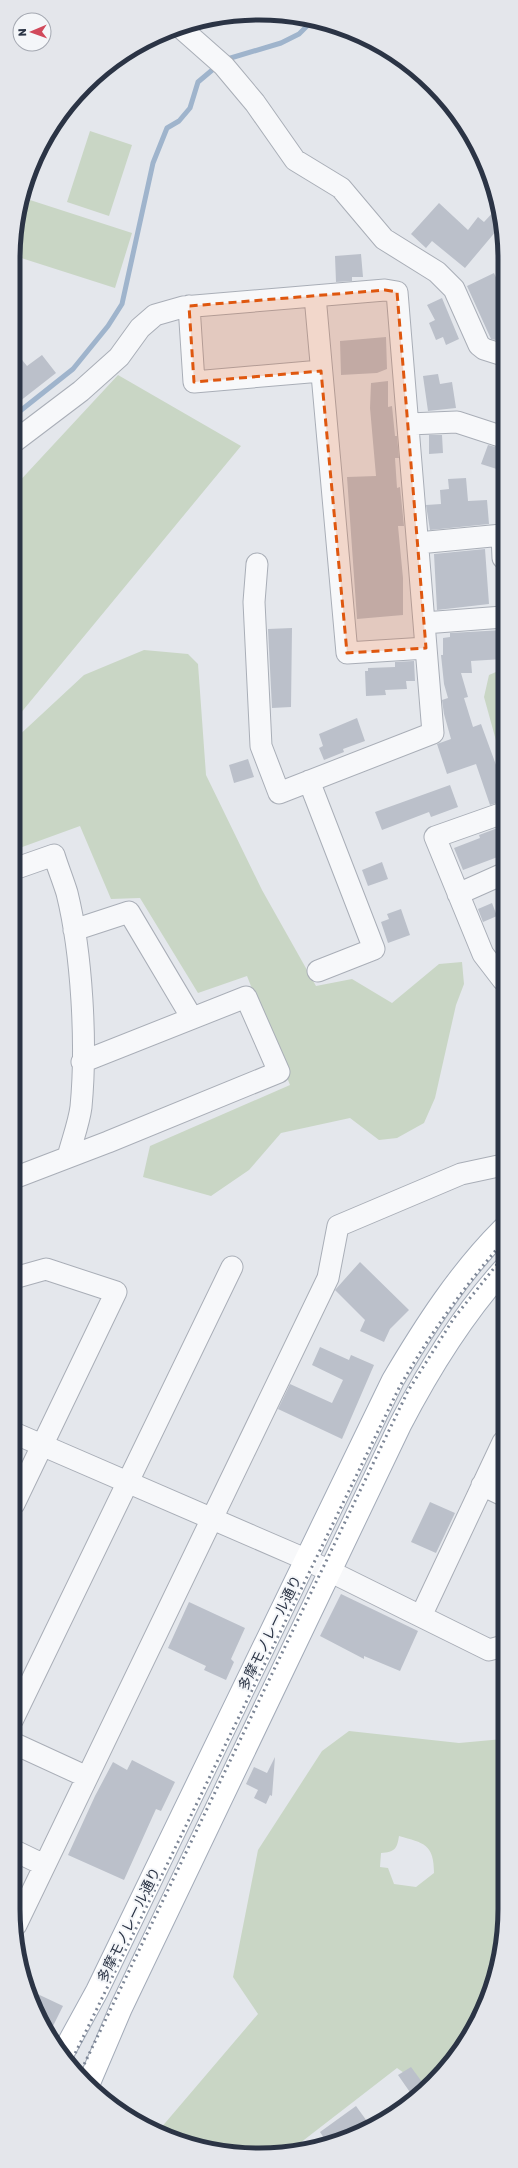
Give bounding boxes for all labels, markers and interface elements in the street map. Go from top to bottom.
north arrow [12,12,52,52]
text: N [16,28,29,37]
street label: 多摩モノレール通り [235,1573,305,1693]
street label: 多摩モノレール通り [94,1865,164,1985]

